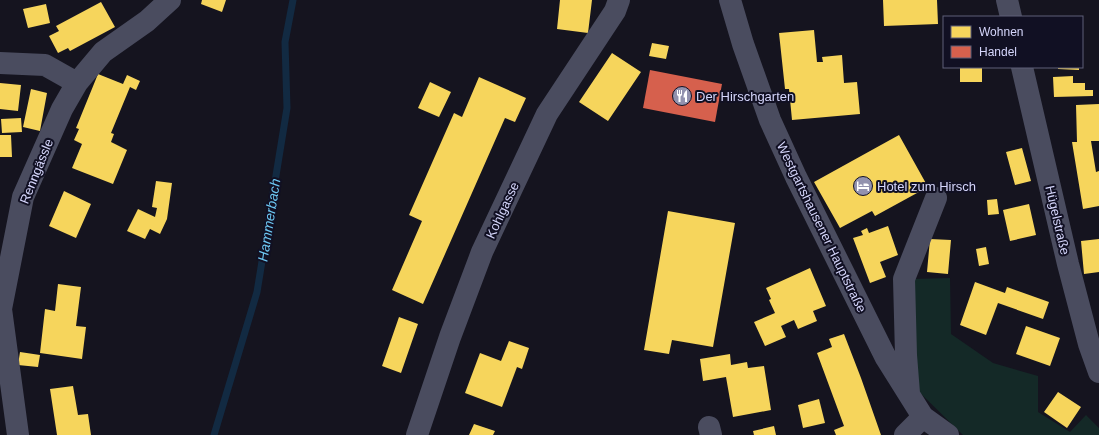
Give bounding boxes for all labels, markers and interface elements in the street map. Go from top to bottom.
legend [943,16,1083,68]
text: Wohnen [979,25,1023,39]
text: Handel [979,45,1017,59]
restaurant icon: Der Hirschgarten [671,85,693,107]
place label: Der Hirschgarten [696,89,794,104]
street label: Renngässle [17,137,56,206]
street label: Westgartshausener Hauptstraße [774,140,869,315]
hotel icon: Hotel zum Hirsch [852,175,874,197]
water label: Hammerbach [255,177,284,263]
place label: Hotel zum Hirsch [877,179,976,194]
street label: Kohlgasse [483,180,522,241]
street label: Hügelstraße [1042,184,1073,256]

